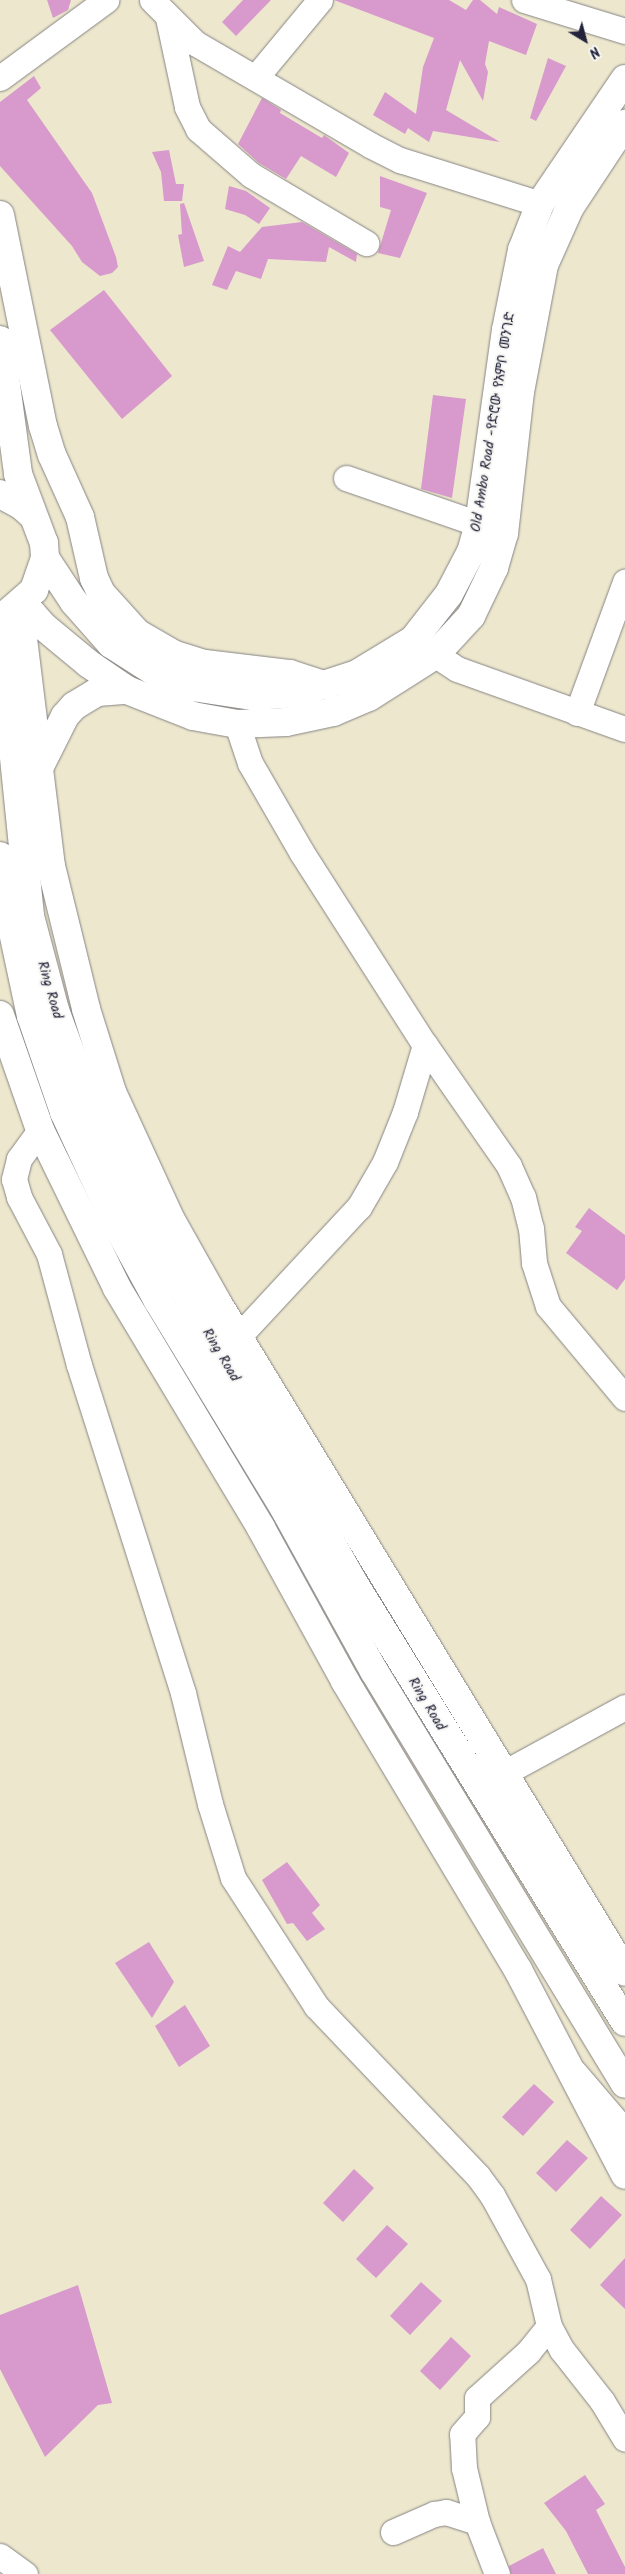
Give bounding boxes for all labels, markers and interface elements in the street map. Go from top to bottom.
north arrow [560,15,610,65]
text: N [584,41,604,63]
street label: Old Ambo Road -የድሮው የአምቦ መንገድ [467,311,519,533]
street label: Ring Road [34,959,66,1021]
street label: Ring Road [199,1325,243,1385]
street label: Ring Road [405,1674,449,1734]

